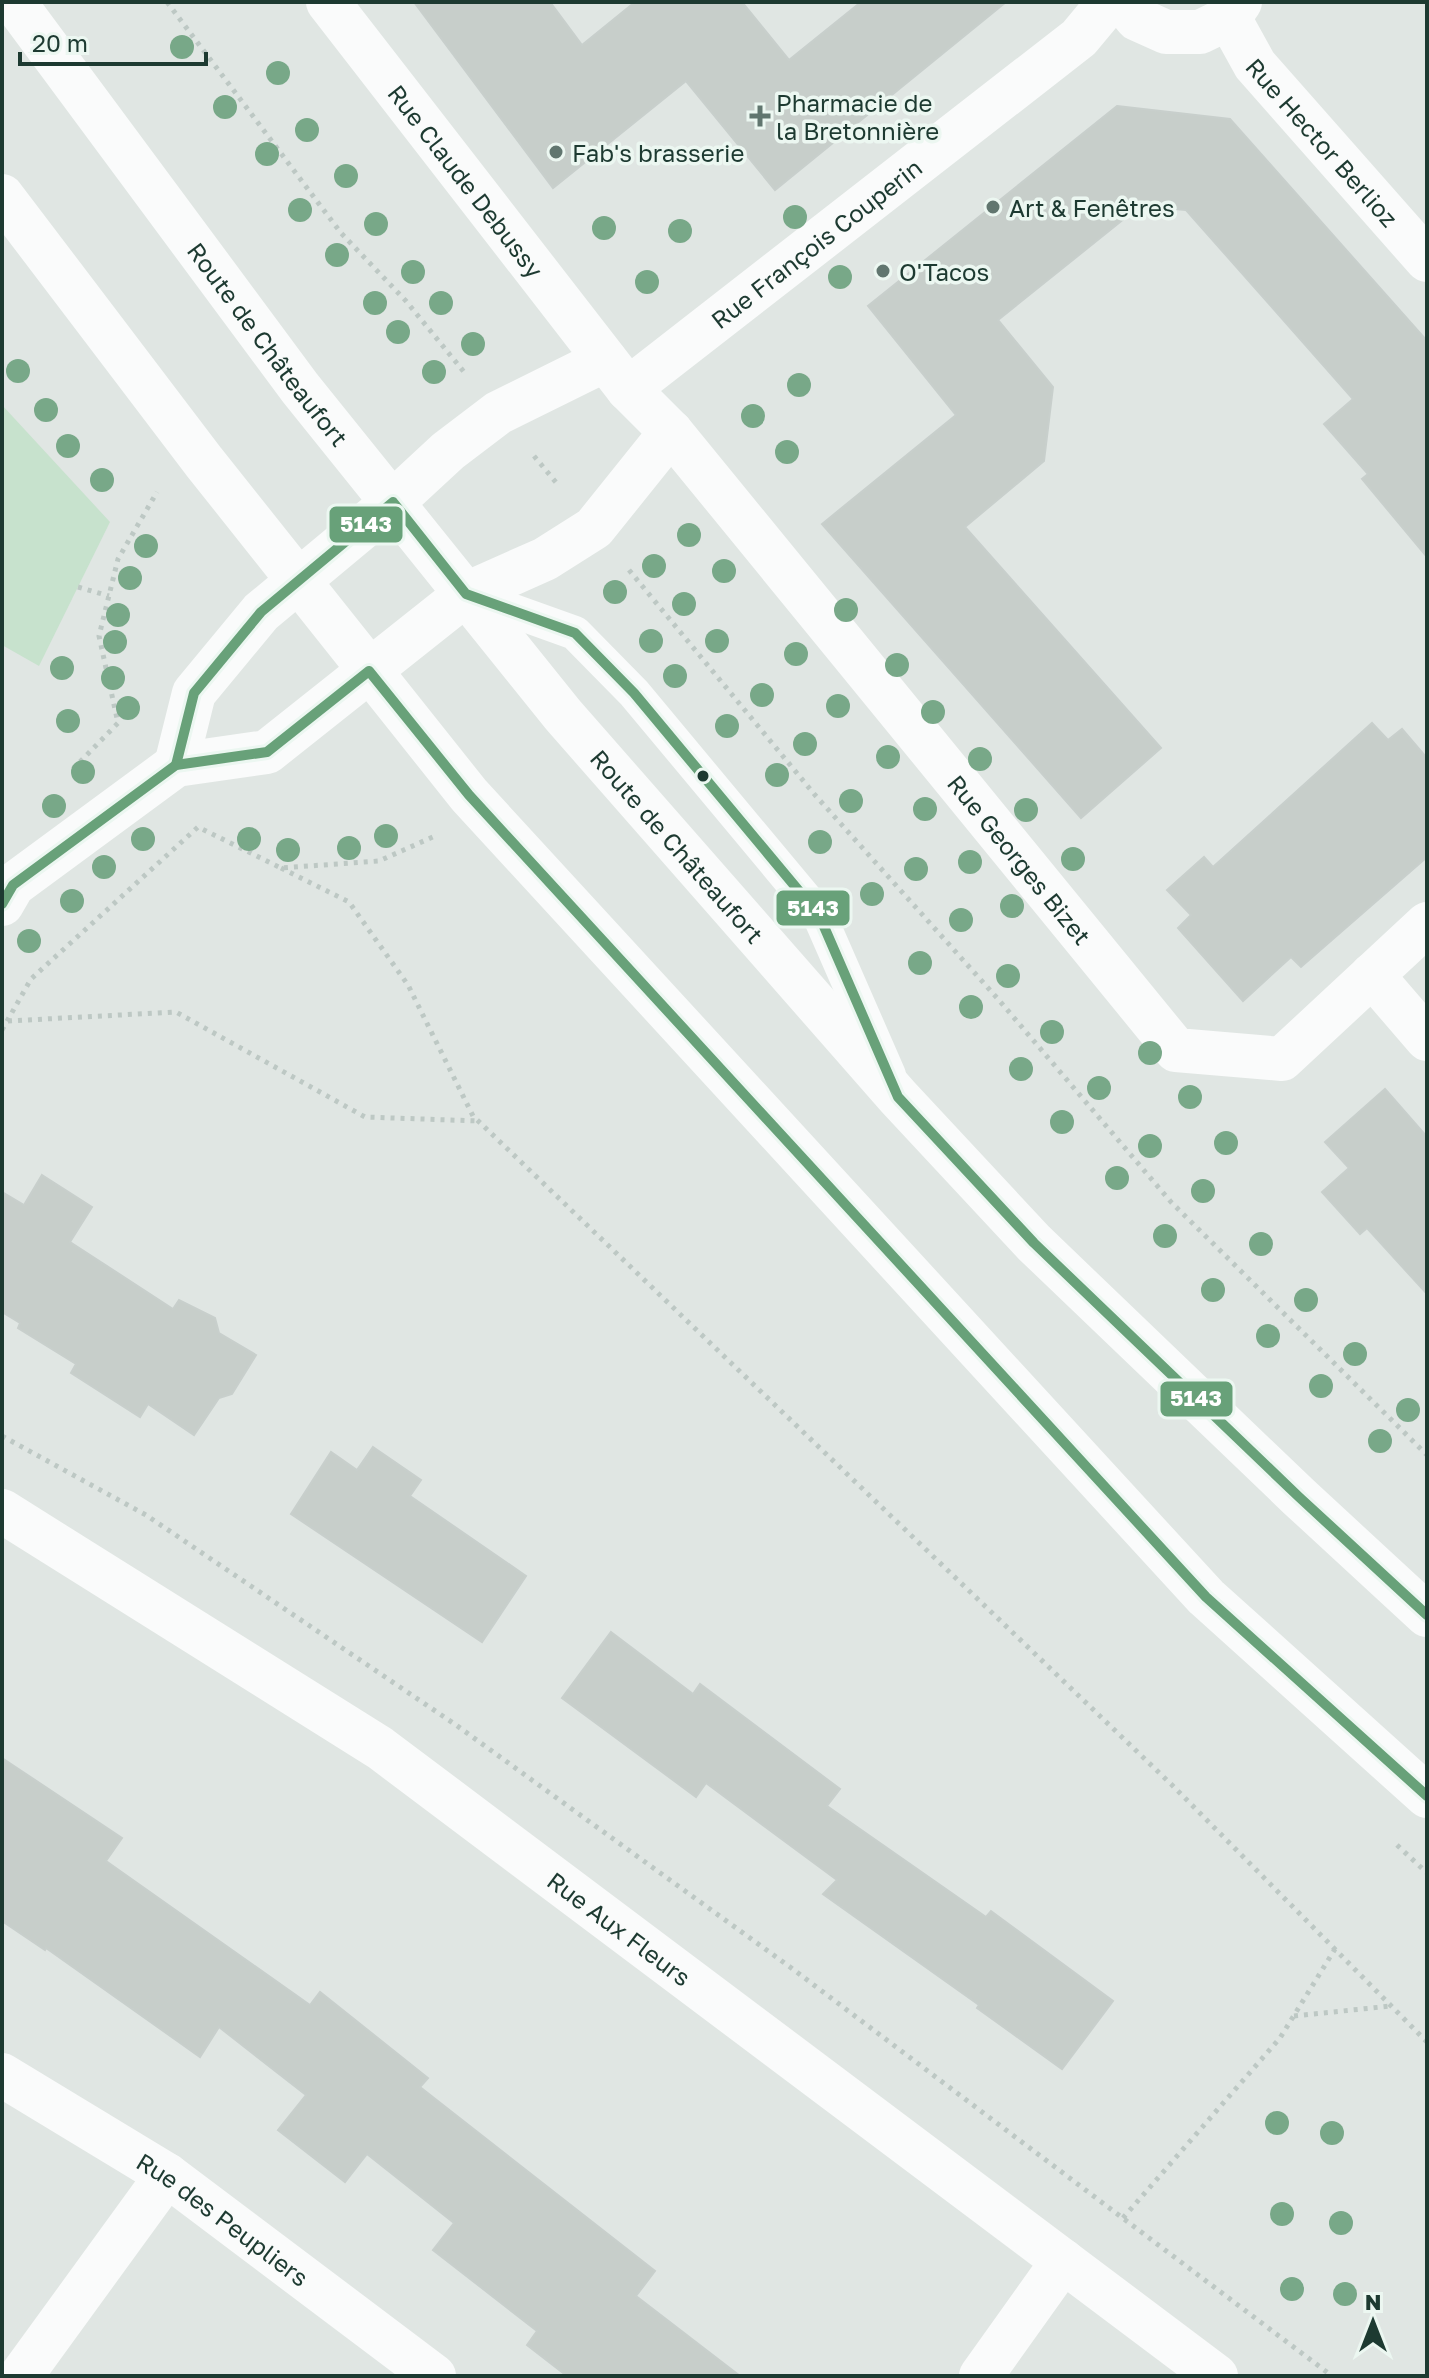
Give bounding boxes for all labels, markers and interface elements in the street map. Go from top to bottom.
scale bar [20,16,206,66]
text: 20 m [32,28,88,57]
street label: Rue Hector Berlioz [1241,51,1405,232]
street label: Rue Claude Debussy [383,78,550,283]
place label: Pharmacie de la Bretonnière [776,88,939,145]
marker: Pharmacie de la Bretonnière [751,107,769,125]
place label: Fab's brasserie [572,138,744,167]
marker: Fab's brasserie [547,143,565,161]
street label: Rue François Couperin [705,152,927,334]
place label: Art & Fenêtres [1009,193,1175,222]
marker: Art & Fenêtres [984,198,1002,216]
street label: Route de Châteaufort [182,236,355,451]
place label: O'Tacos [899,257,989,286]
marker: O'Tacos [874,262,892,280]
line badge: 5143 [328,505,404,544]
text: 5143 [340,510,392,537]
street label: Route de Châteaufort [585,743,770,948]
unlabelled marker [695,768,711,784]
street label: Rue Georges Bizet [942,768,1098,950]
line badge: 5143 [775,889,851,927]
text: 5143 [787,894,839,921]
line badge: 5143 [1159,1380,1234,1418]
text: 5143 [1170,1384,1222,1411]
street label: Rue Aux Fleurs [542,1865,697,1991]
street label: Rue des Peupliers [132,2146,315,2291]
north arrow [1333,2282,1413,2362]
text: N [1365,2288,1381,2315]

